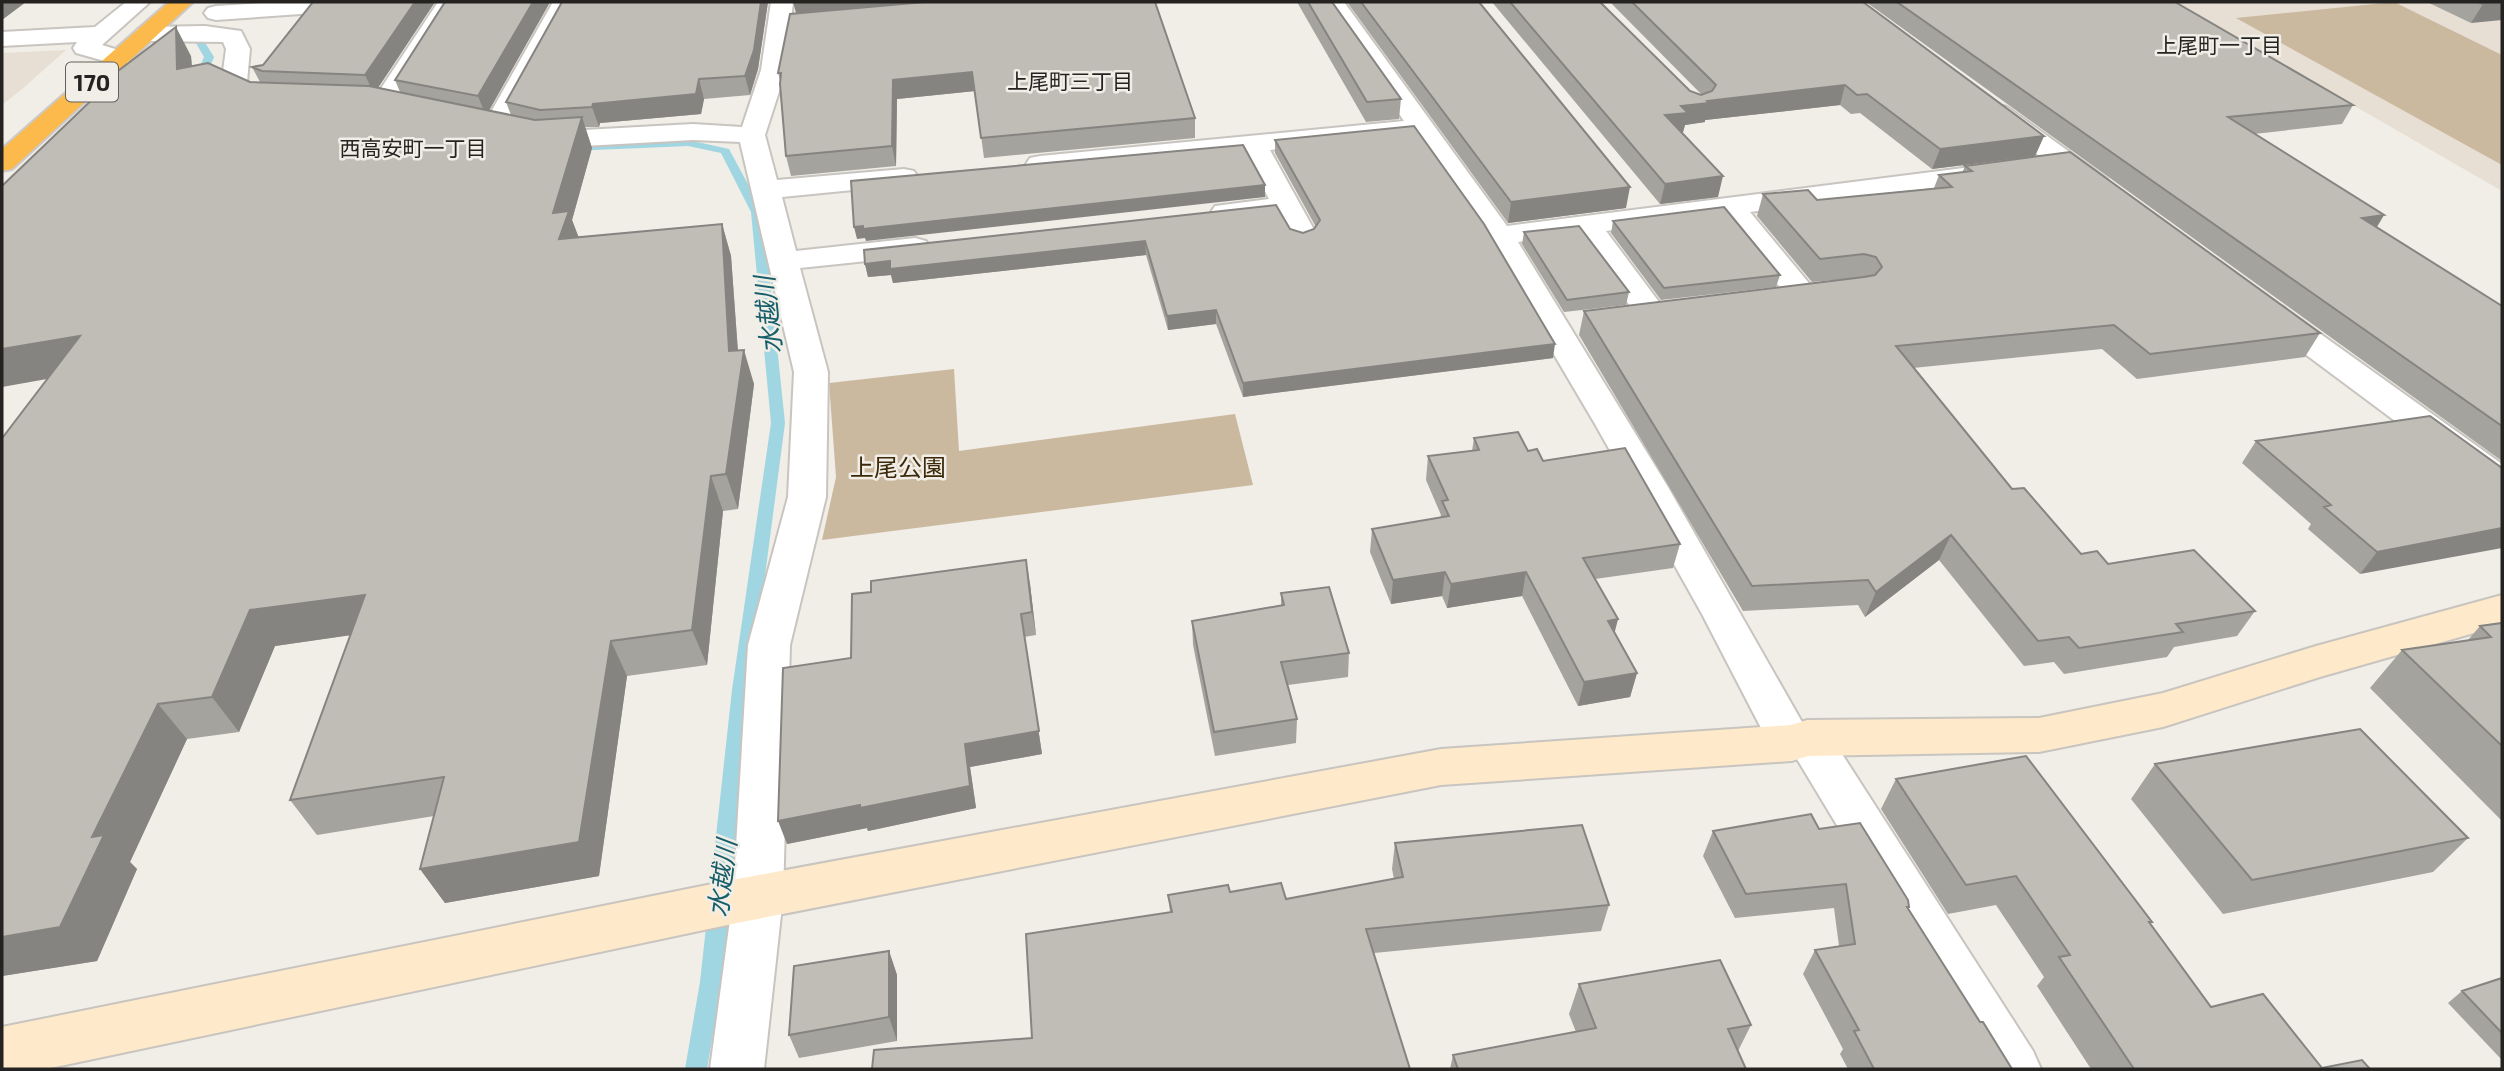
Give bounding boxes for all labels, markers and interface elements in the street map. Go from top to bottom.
district label: 上尾町一丁目 [2156,32,2282,57]
road number: 170 [66,62,118,102]
district label: 上尾町三丁目 [1007,68,1133,93]
district label: 西高安町一丁目 [340,135,487,160]
water label: 水越川 [747,272,786,355]
park label: 上尾公園 [850,452,946,481]
water label: 水越川 [701,834,742,919]

